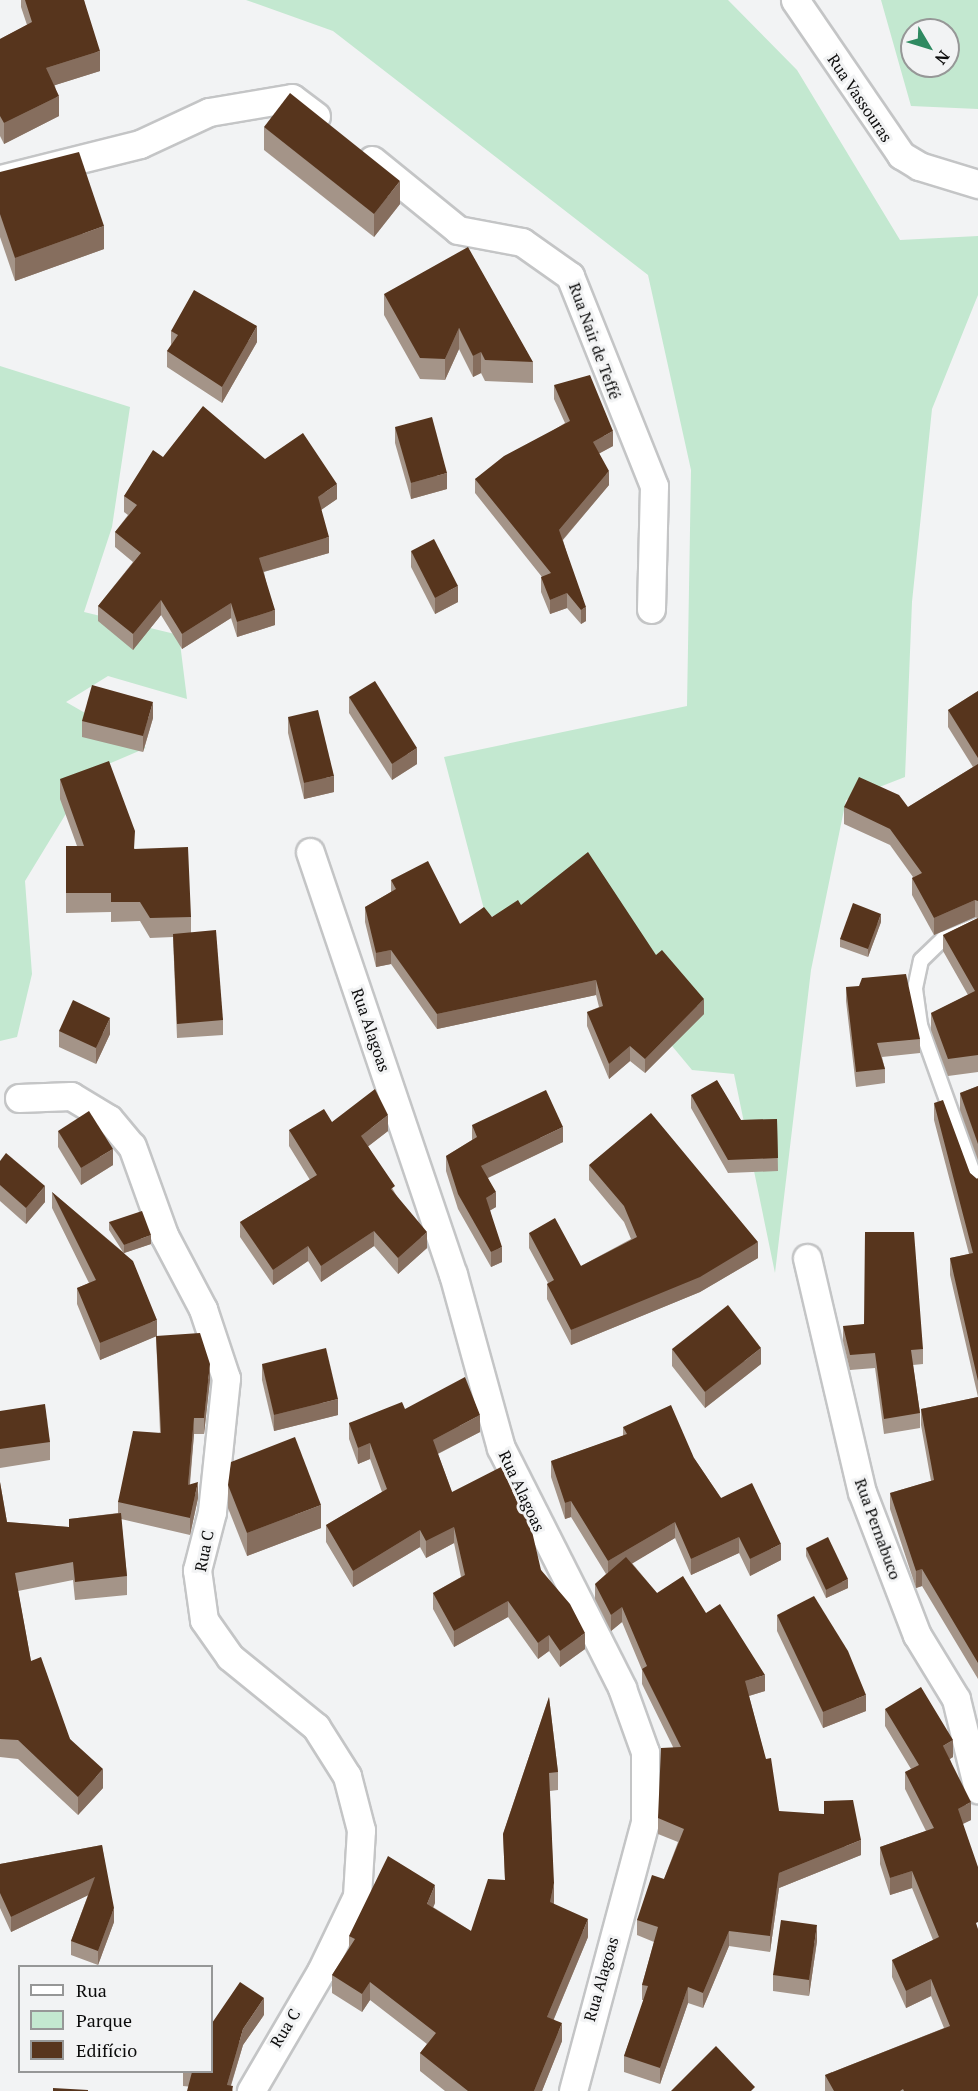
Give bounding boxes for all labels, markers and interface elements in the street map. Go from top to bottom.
north arrow [900,18,960,78]
text: N [930,46,955,69]
street label: Rua Vassouras [823,50,897,146]
street label: Rua Nair de Teffé [565,280,625,402]
street label: Rua Alagoas [348,986,394,1074]
street label: Rua Alagoas [495,1447,549,1535]
street label: Rua Pernabuco [851,1476,905,1582]
street label: Rua C [191,1529,217,1573]
street label: Rua Alagoas [580,1934,622,2024]
legend [18,1965,213,2073]
text: Rua [76,1978,107,2002]
street label: Rua C [266,2005,304,2051]
text: Parque [76,2008,132,2032]
text: Edifício [76,2038,137,2062]

